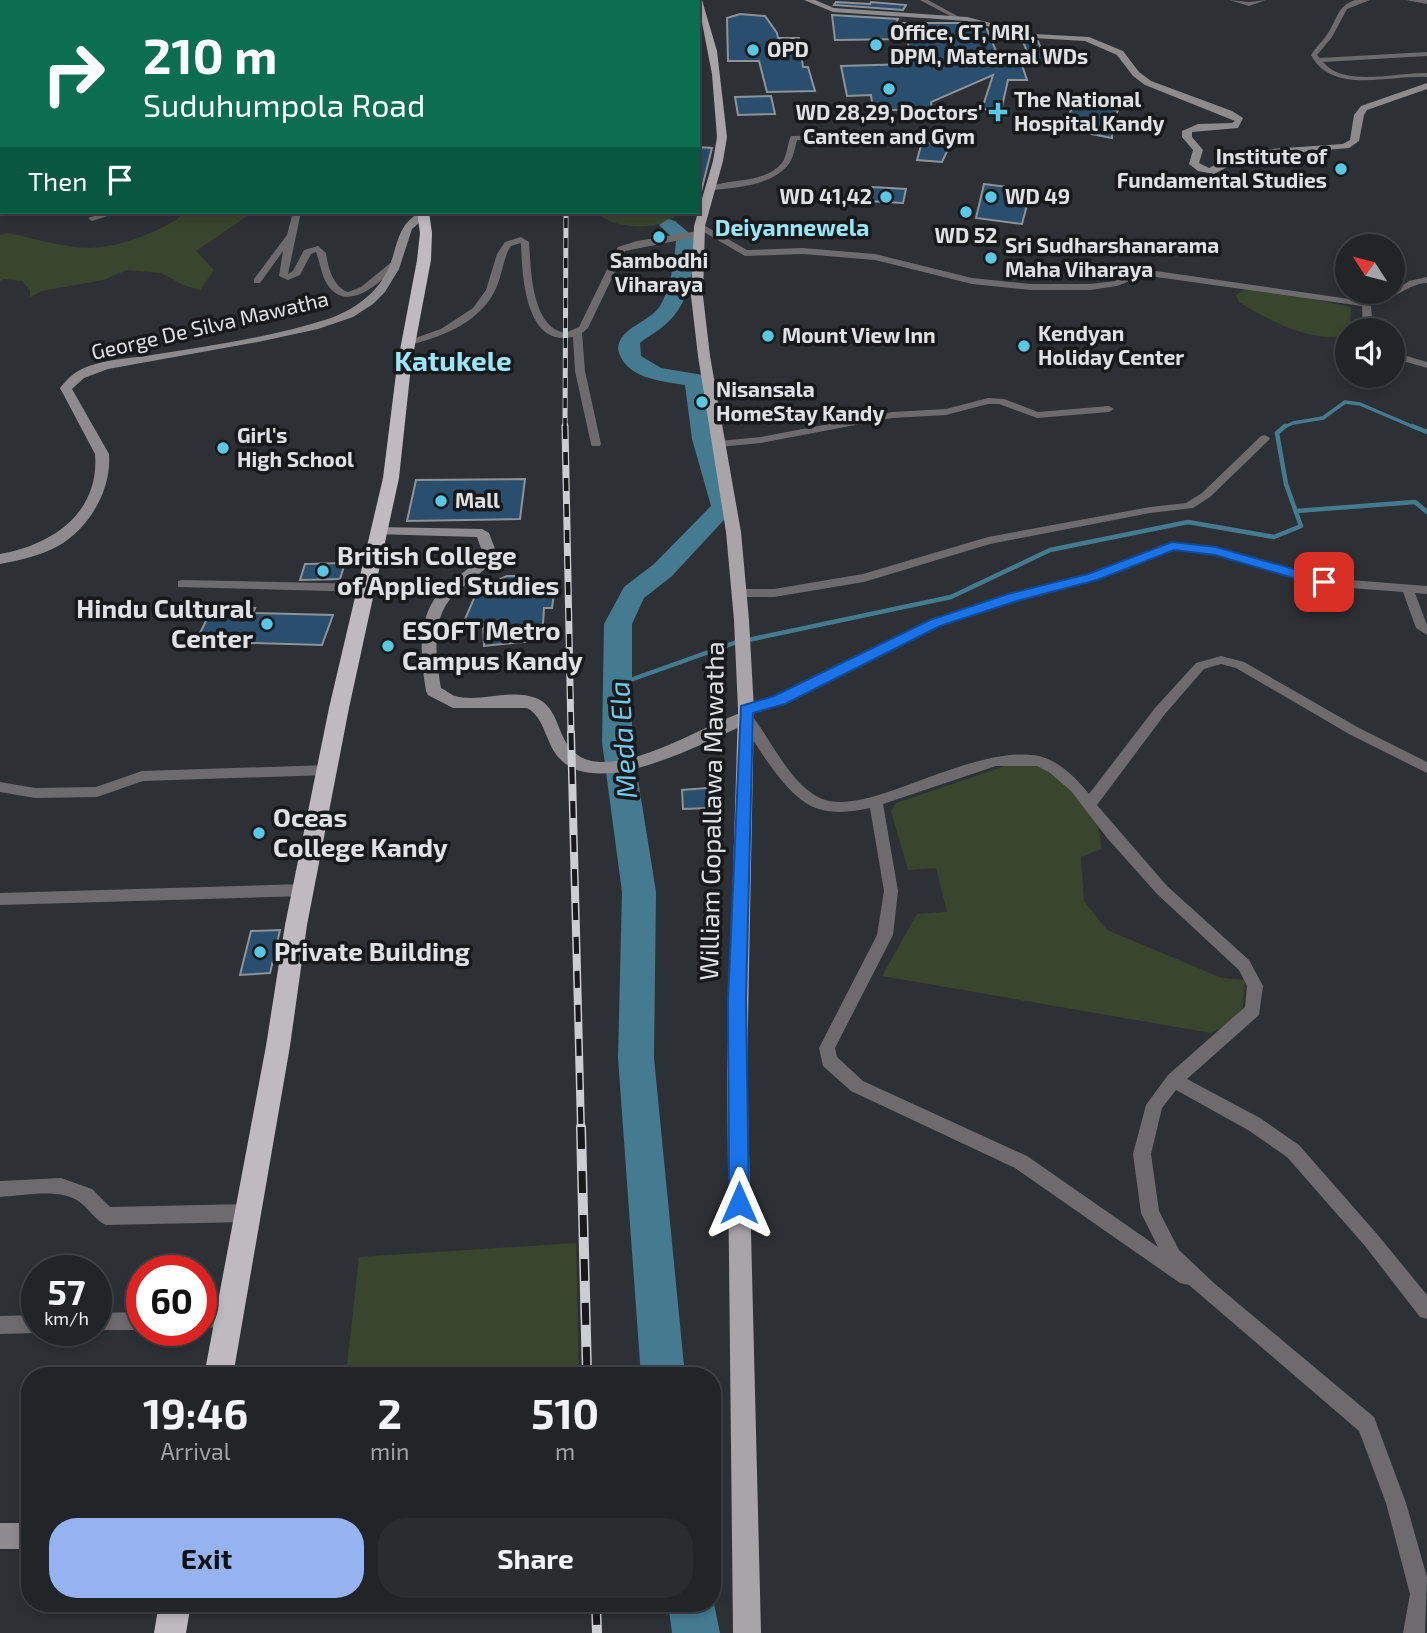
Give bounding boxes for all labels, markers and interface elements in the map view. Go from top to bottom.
place label: Office, CT, MRI, DPM, Maternal WDs [890,19,1088,68]
text: 210 m [143,25,277,84]
icon: right [28,28,119,119]
place label: OPD [767,36,809,61]
marker: Office, CT, MRI, DPM, Maternal WDs [868,37,884,53]
marker: OPD [745,42,761,58]
marker: WD 28,29, Doctors' Canteen and Gym [881,81,897,97]
text: Suduhumpola Road [143,85,425,123]
place label: The National Hospital Kandy [1014,86,1164,136]
place label: WD 28,29, Doctors' Canteen and Gym [796,99,982,149]
marker: The National Hospital Kandy [988,102,1008,122]
place label: Institute of Fundamental Studies [1117,143,1328,192]
icon: arrive [101,161,139,199]
marker: Institute of Fundamental Studies [1333,161,1349,177]
text: Then [28,165,87,196]
place label: WD 41,42 [780,183,872,208]
place label: WD 49 [1005,183,1070,208]
marker: WD 41,42 [878,189,894,205]
marker: WD 49 [983,189,999,205]
marker: WD 52 [958,204,974,220]
district label: Deiyannewela [715,213,869,241]
place label: WD 52 [934,222,998,247]
marker: Sambodhi Viharaya [651,229,667,245]
place label: Sri Sudharshanarama Maha Viharaya [1005,232,1219,282]
north arrow [1335,234,1405,304]
map controls [1335,234,1405,388]
place label: Sambodhi Viharaya [610,247,708,297]
marker: Sri Sudharshanarama Maha Viharaya [983,250,999,266]
street label: George De Silva Mawatha [89,285,331,364]
button: sound [1335,318,1405,388]
place label: Kendyan Holiday Center [1038,320,1184,370]
place label: Mount View Inn [782,322,936,347]
marker: Mount View Inn [760,328,776,344]
marker: Kendyan Holiday Center [1016,338,1032,354]
district label: Katukele [394,343,512,377]
place label: Nisansala HomeStay Kandy [716,376,884,426]
marker: Nisansala HomeStay Kandy [694,394,710,410]
place label: Girl's High School [237,422,354,471]
marker: Girl's High School [215,440,231,456]
place label: Mall [455,487,500,512]
marker: Mall [433,493,449,509]
place label: British College of Applied Studies [337,539,559,600]
pin [1294,552,1354,612]
marker: British College of Applied Studies [315,563,331,579]
icon: arrive [1305,563,1343,601]
place label: Hindu Cultural Center [76,592,253,653]
place label: ESOFT Metro Campus Kandy [402,614,583,676]
marker: Hindu Cultural Center [259,616,275,632]
marker: ESOFT Metro Campus Kandy [380,638,396,654]
street label: William Gopallawa Mawatha [692,641,729,981]
water label: Meda Ela [601,680,643,800]
place label: Oceas College Kandy [273,801,448,863]
marker: Oceas College Kandy [251,825,267,841]
place label: Private Building [274,935,470,966]
marker: Private Building [252,944,268,960]
position arrow [702,1166,776,1240]
speed limit sign: 60 [126,1255,217,1346]
text: 57 [48,1270,85,1312]
text: km/h [44,1307,89,1329]
text: 19:46 [143,1387,248,1437]
text: 2 [377,1387,402,1437]
text: 510 [531,1387,599,1437]
text: Arrival [161,1437,231,1465]
text: min [370,1437,409,1465]
text: m [555,1437,575,1465]
button: Exit [49,1518,364,1598]
button: Share [378,1518,693,1598]

